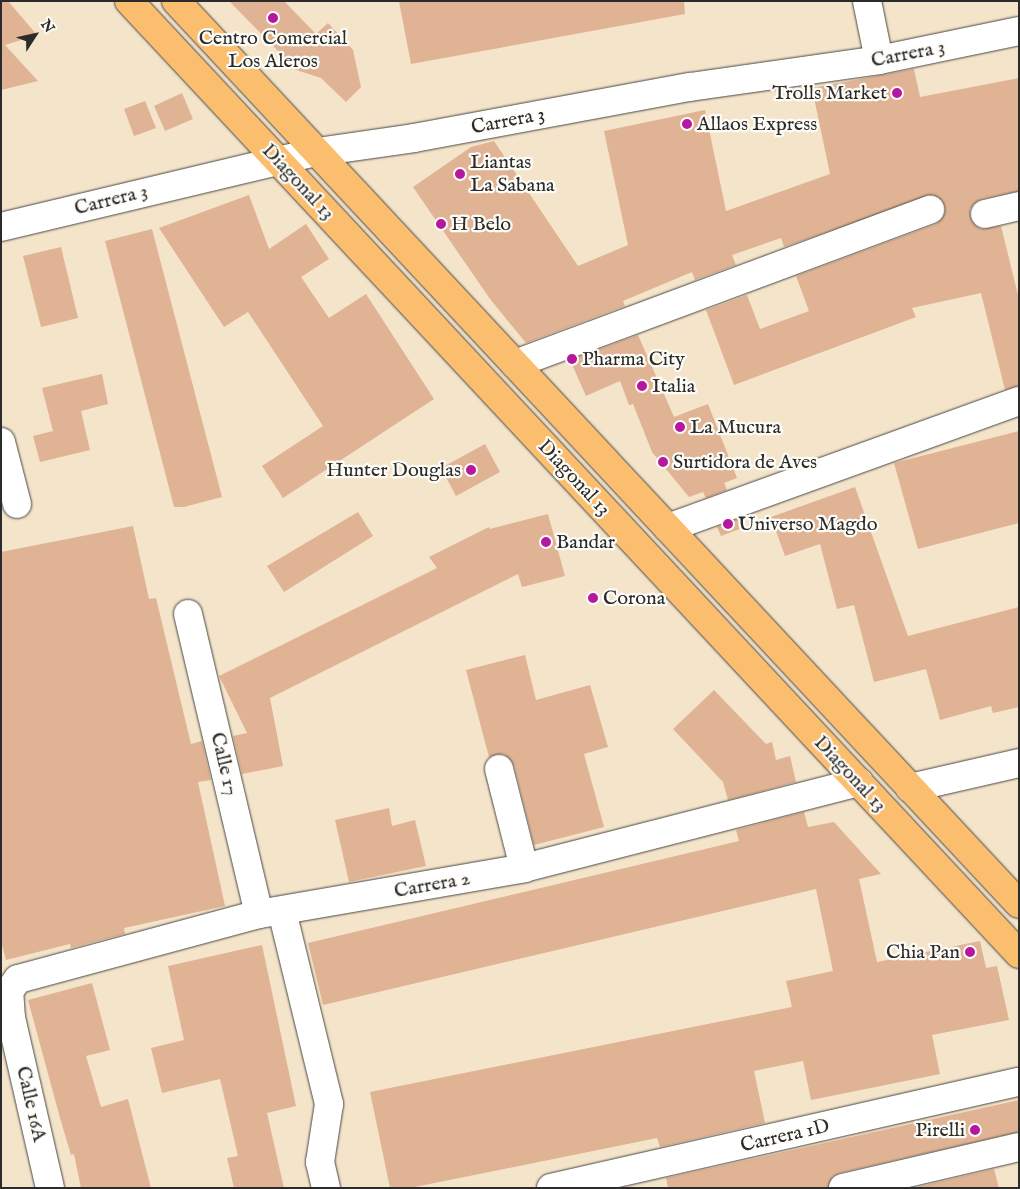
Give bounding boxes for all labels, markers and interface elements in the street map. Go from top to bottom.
north arrow [10,10,60,60]
marker: Centro Comercial Los Aleros [267,12,279,24]
text: N [36,16,58,37]
place label: Centro Comercial Los Aleros [199,26,347,73]
street label: Carrera 3 [869,35,947,73]
place label: Trolls Market [772,81,887,105]
marker: Trolls Market [891,87,903,99]
street label: Carrera 3 [469,102,547,140]
place label: Allaos Express [697,112,817,136]
marker: Allaos Express [681,118,693,130]
street label: Diagonal 13 [257,139,339,225]
place label: Liantas La Sabana [470,150,555,197]
marker: Liantas La Sabana [454,168,466,180]
street label: Carrera 3 [72,179,150,221]
place label: H Belo [451,212,511,236]
marker: H Belo [435,218,447,230]
place label: Pharma City [582,347,685,371]
marker: Pharma City [566,353,578,365]
place label: Italia [652,374,695,398]
marker: Italia [636,380,648,392]
place label: La Mucura [690,415,781,439]
marker: La Mucura [674,421,686,433]
street label: Diagonal 13 [533,435,615,521]
place label: Surtidora de Aves [673,450,817,474]
marker: Surtidora de Aves [657,456,669,468]
place label: Hunter Douglas [326,458,461,482]
marker: Hunter Douglas [465,464,477,476]
place label: Universo Magdo [738,512,877,536]
marker: Universo Magdo [722,518,734,530]
place label: Bandar [556,530,615,554]
marker: Bandar [540,536,552,548]
place label: Corona [603,586,665,610]
marker: Corona [587,592,599,604]
street label: Calle 17 [205,730,243,798]
street label: Diagonal 13 [809,731,891,817]
street label: Carrera 2 [392,867,472,903]
place label: Chia Pan [886,940,960,964]
marker: Chia Pan [964,946,976,958]
street label: Calle 16A [11,1064,51,1144]
street label: Carrera 1D [738,1114,832,1158]
place label: Pirelli [915,1118,965,1142]
marker: Pirelli [969,1124,981,1136]

